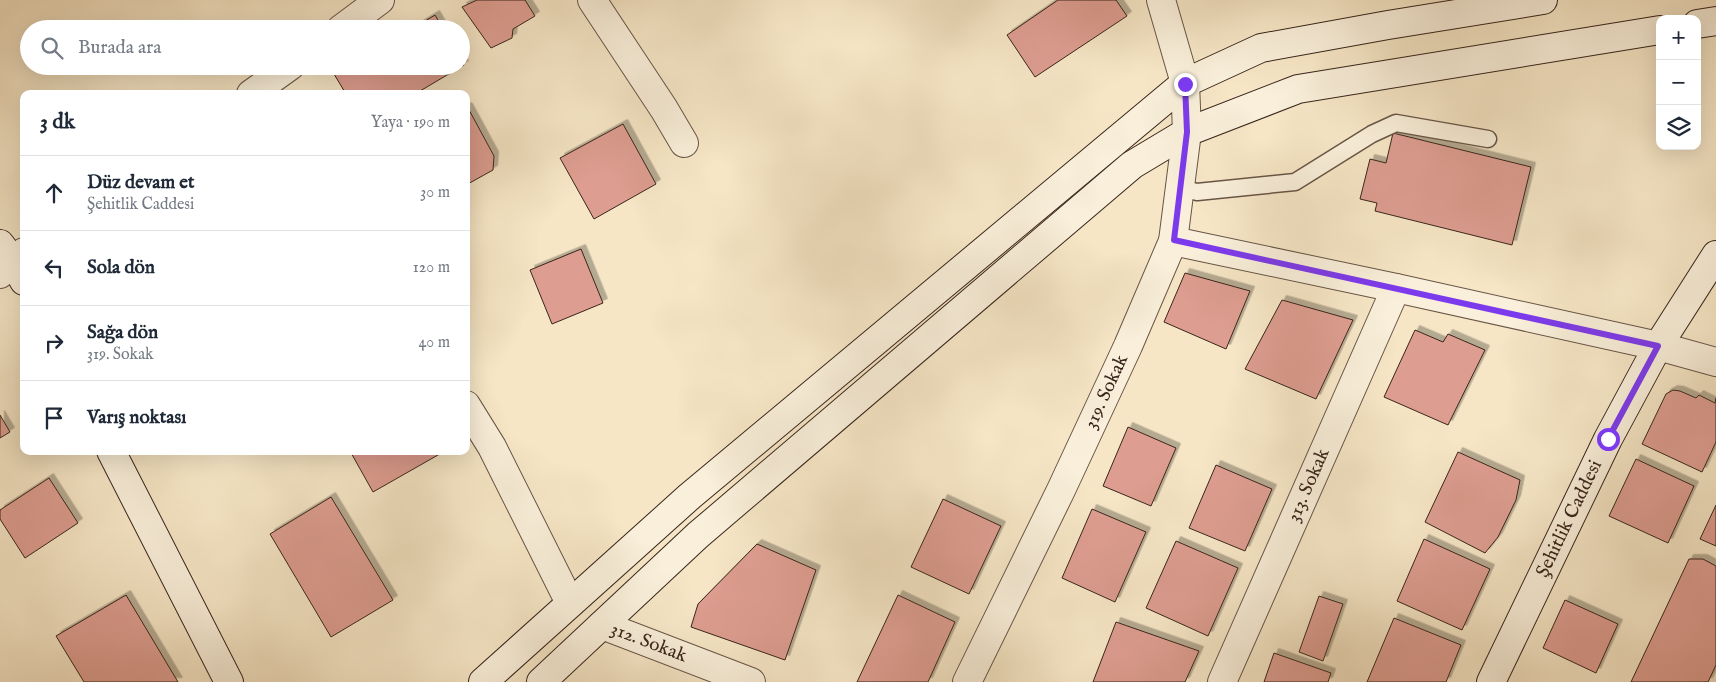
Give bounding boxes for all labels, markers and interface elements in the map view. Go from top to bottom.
map controls [1656,15,1701,150]
button: + [1656,15,1701,60]
search box [20,20,470,75]
icon: search [38,34,66,62]
text: Burada ara [78,36,162,60]
button: − [1656,60,1701,105]
route end [1174,73,1197,96]
button: layers [1656,105,1701,150]
text: 3 dk [40,109,75,136]
text: Yaya · 190 m [371,113,450,133]
text: Düz devam et [87,171,195,195]
icon: ahead [40,179,68,207]
text: 30 m [420,183,450,203]
text: Şehitlik Caddesi [87,195,194,215]
icon: left [40,254,68,282]
text: Sola dön [87,256,155,280]
text: 120 m [413,258,450,278]
text: Sağa dön [87,321,158,345]
icon: right [40,329,68,357]
text: 40 m [418,333,450,353]
text: 319. Sokak [87,345,154,365]
street label: 319. Sokak [1079,350,1135,433]
icon: arrive [40,404,68,432]
text: Varış noktası [87,406,186,430]
route start [1597,428,1620,451]
street label: 313. Sokak [1282,444,1336,526]
street label: Şehitlik Caddesi [1531,456,1608,582]
street label: 312. Sokak [607,617,691,669]

